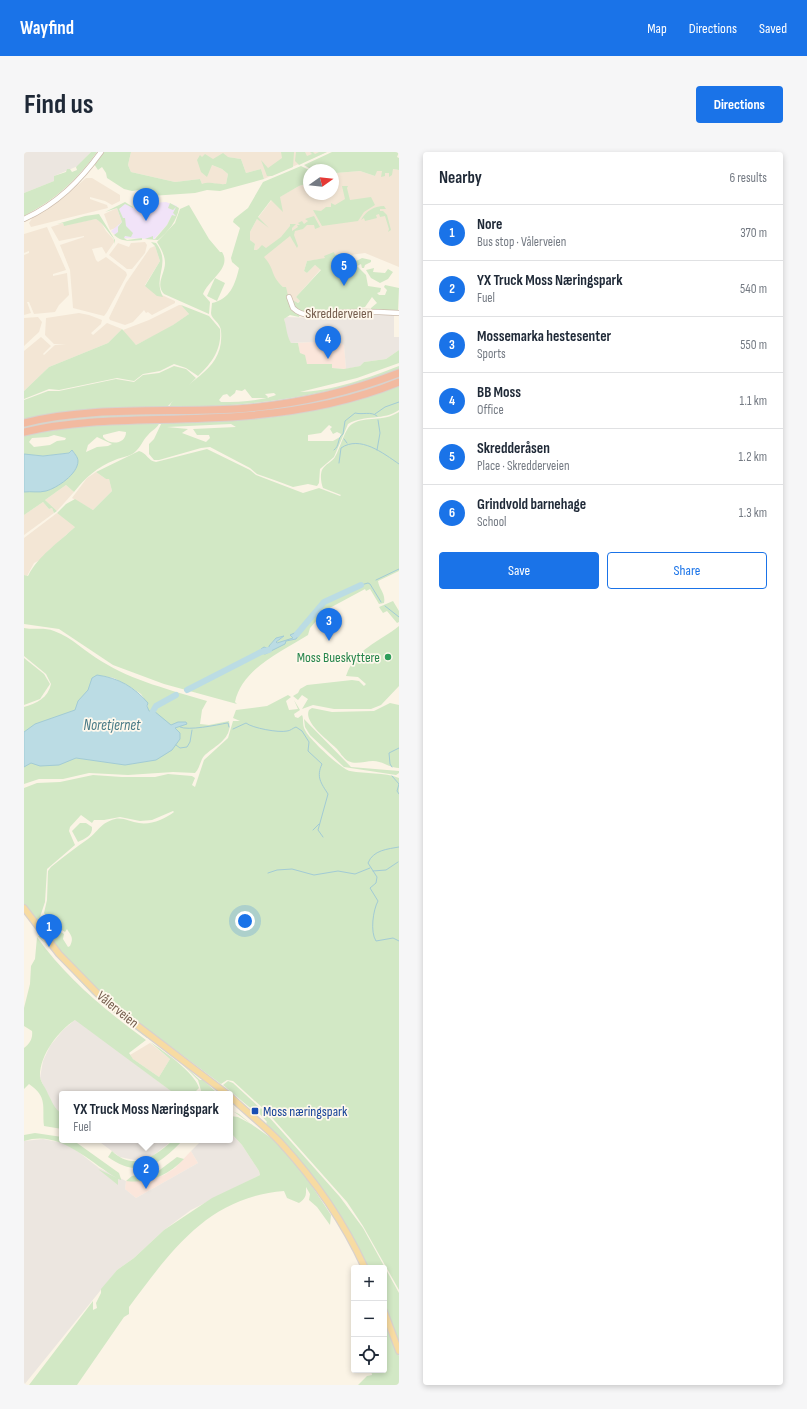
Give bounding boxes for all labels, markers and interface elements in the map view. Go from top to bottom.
text: Wayfind [20,17,74,40]
text: Map [647,20,667,37]
text: Directions [689,20,737,37]
text: Saved [759,20,787,37]
button: Directions [696,86,783,123]
text: Find us [24,88,93,121]
north arrow [303,164,339,200]
text: Nearby [439,168,482,188]
text: 6 results [729,170,767,186]
pin: 6 [133,188,159,221]
text: Nore [477,215,502,234]
text: 1 [449,225,455,241]
text: 370 m [740,225,767,241]
text: Bus stop · Vålerveien [477,234,566,250]
pin: 5 [331,253,357,286]
text: YX Truck Moss Næringspark [477,271,623,290]
text: 2 [449,281,455,297]
text: 540 m [740,281,767,297]
text: Fuel [477,290,495,306]
street label: Skredderveien [305,305,373,322]
pin: 4 [315,326,341,359]
text: Mossemarka hestesenter [477,327,611,346]
text: 3 [449,337,455,353]
text: 550 m [740,337,767,353]
text: Sports [477,346,506,362]
text: BB Moss [477,383,521,402]
text: 4 [449,393,455,409]
text: 1.1 km [740,393,767,409]
text: Office [477,402,504,418]
text: Skredderåsen [477,439,550,458]
text: 5 [449,449,455,465]
text: 1.2 km [738,449,767,465]
text: Place · Skredderveien [477,458,570,474]
text: Grindvold barnehage [477,495,586,514]
text: 6 [449,505,455,521]
text: 1.3 km [739,505,767,521]
text: School [477,514,507,530]
button: Save [439,552,599,589]
button: Share [607,552,767,589]
pin: 3 [316,608,342,641]
place label: Moss Bueskyttere [297,649,380,666]
marker: Moss Bueskyttere [383,652,393,662]
water label: Noretjernet [83,716,141,735]
your location [235,911,255,931]
pin: 1 [36,914,62,947]
street label: Vålerveien [93,987,142,1031]
popup [59,1091,233,1143]
text: YX Truck Moss Næringspark [73,1100,219,1119]
place label: Moss næringspark [263,1103,348,1120]
marker: Moss næringspark [250,1106,260,1116]
text: Fuel [73,1119,91,1135]
pin: 2 [133,1156,159,1189]
map controls [351,1265,387,1373]
button: + [351,1265,387,1301]
button: − [351,1301,387,1337]
button: locate [351,1337,387,1373]

